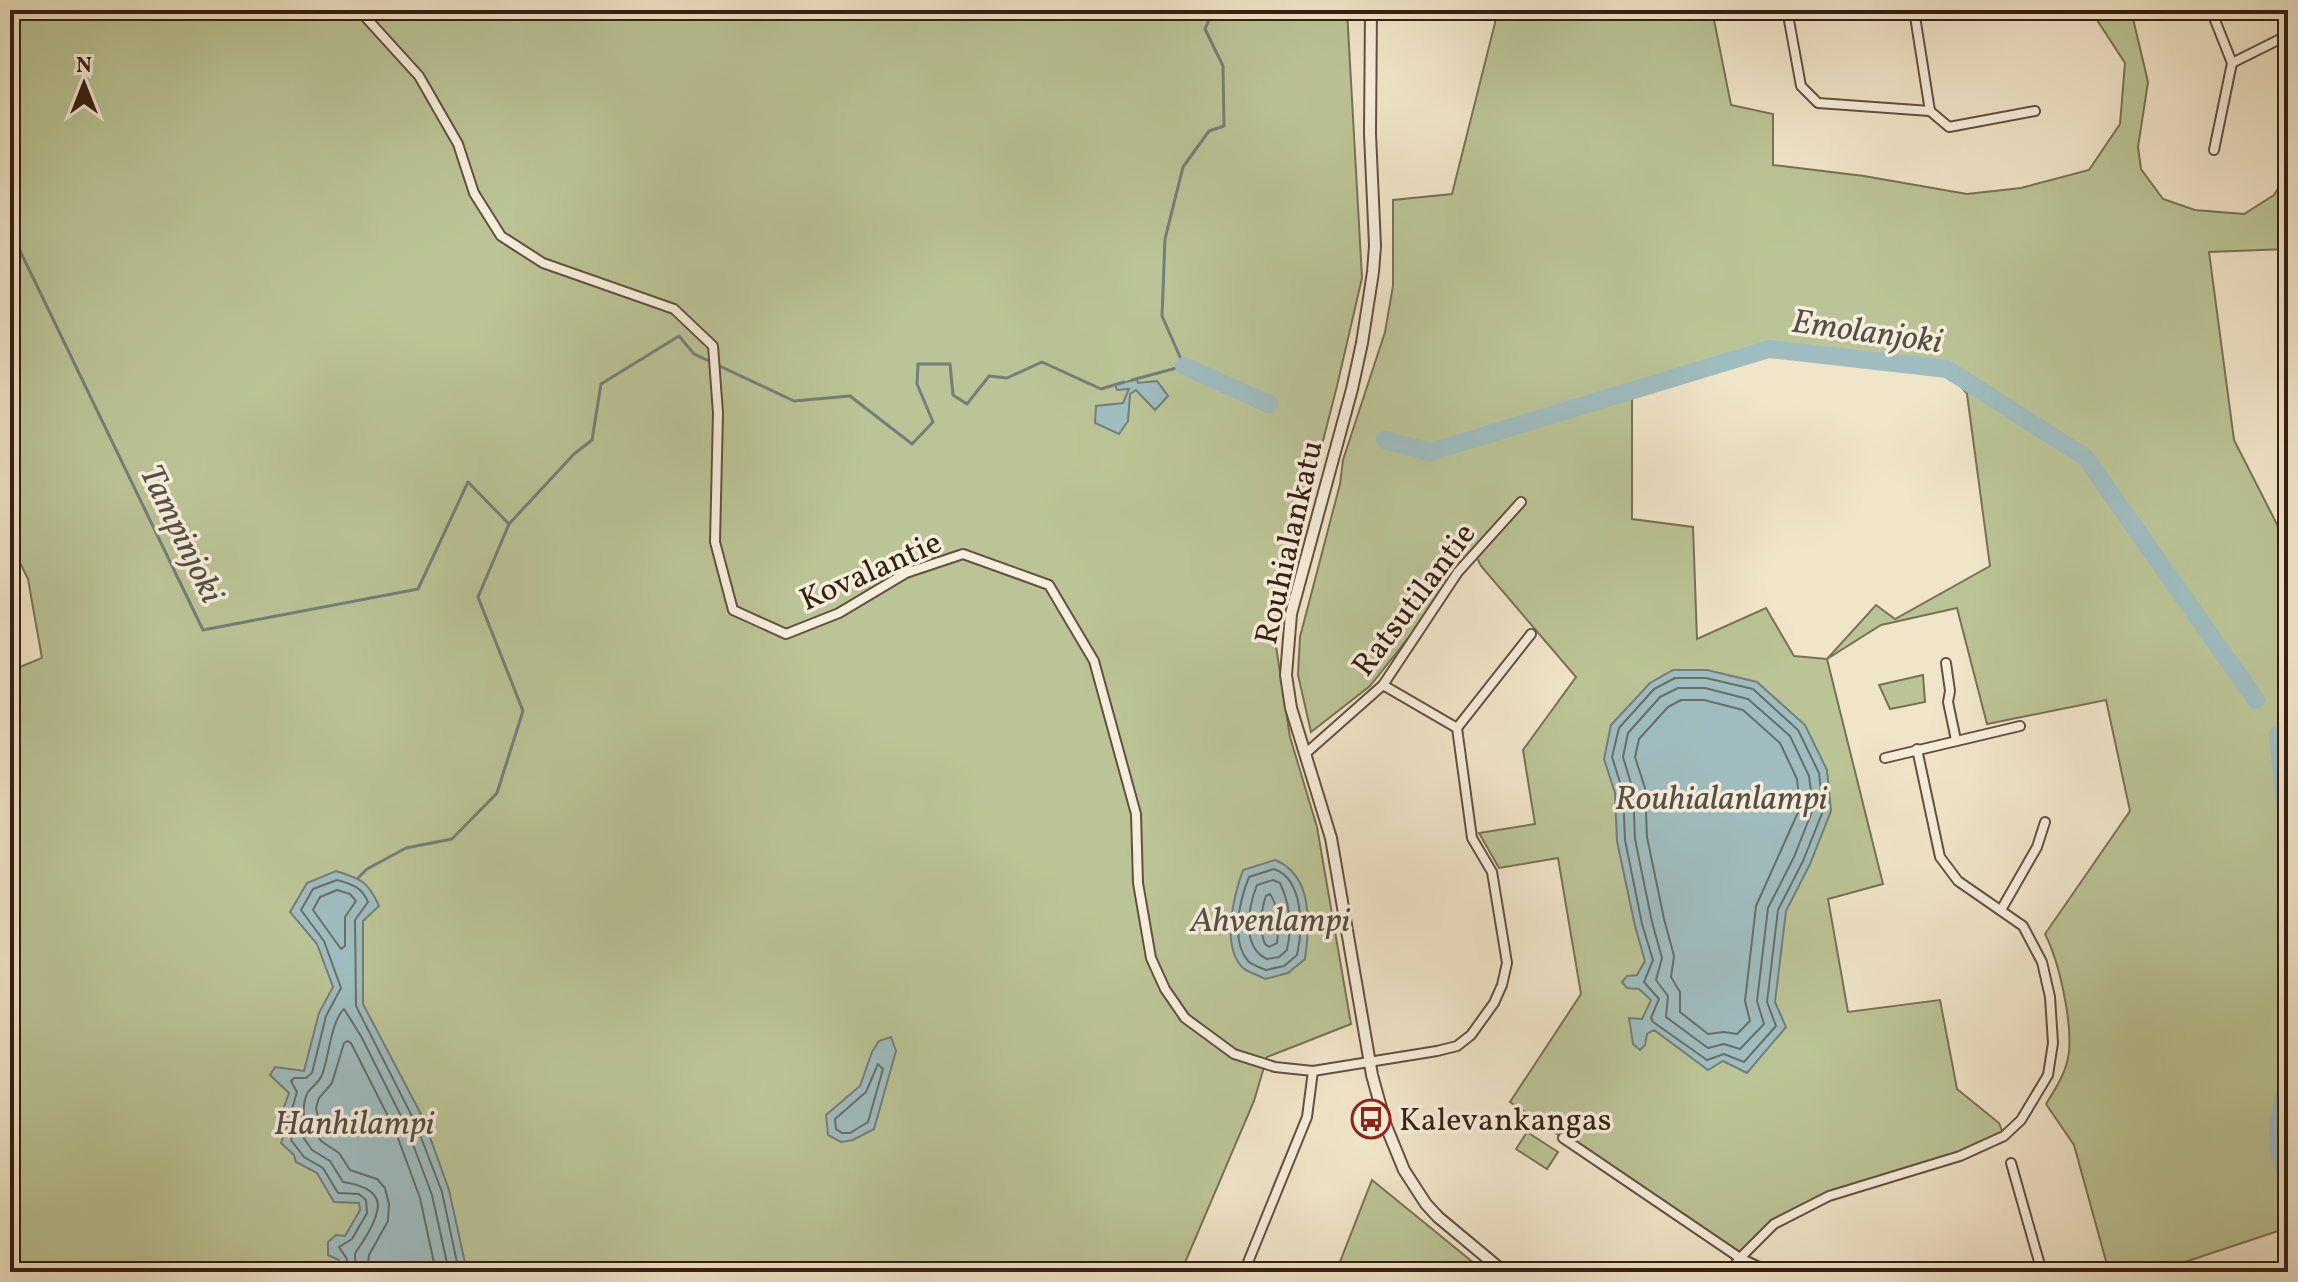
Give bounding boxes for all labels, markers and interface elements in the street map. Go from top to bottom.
north arrow [44,44,124,124]
text: N [76,51,92,82]
water label: Emolanjoki [1788,300,1945,367]
street label: Rouhialankatu [1246,437,1336,649]
water label: Tampinjoki [126,457,234,612]
street label: Ratsutilantie [1343,515,1488,687]
street label: Kovalantie [793,522,949,623]
water label: Rouhialanlampi [1615,777,1828,824]
water label: Ahvenlampi [1189,899,1350,946]
bus stop icon: Kalevankangas [1350,1098,1392,1140]
place label: Kalevankangas [1399,1100,1611,1144]
water label: Hanhilampi [274,1102,435,1149]

